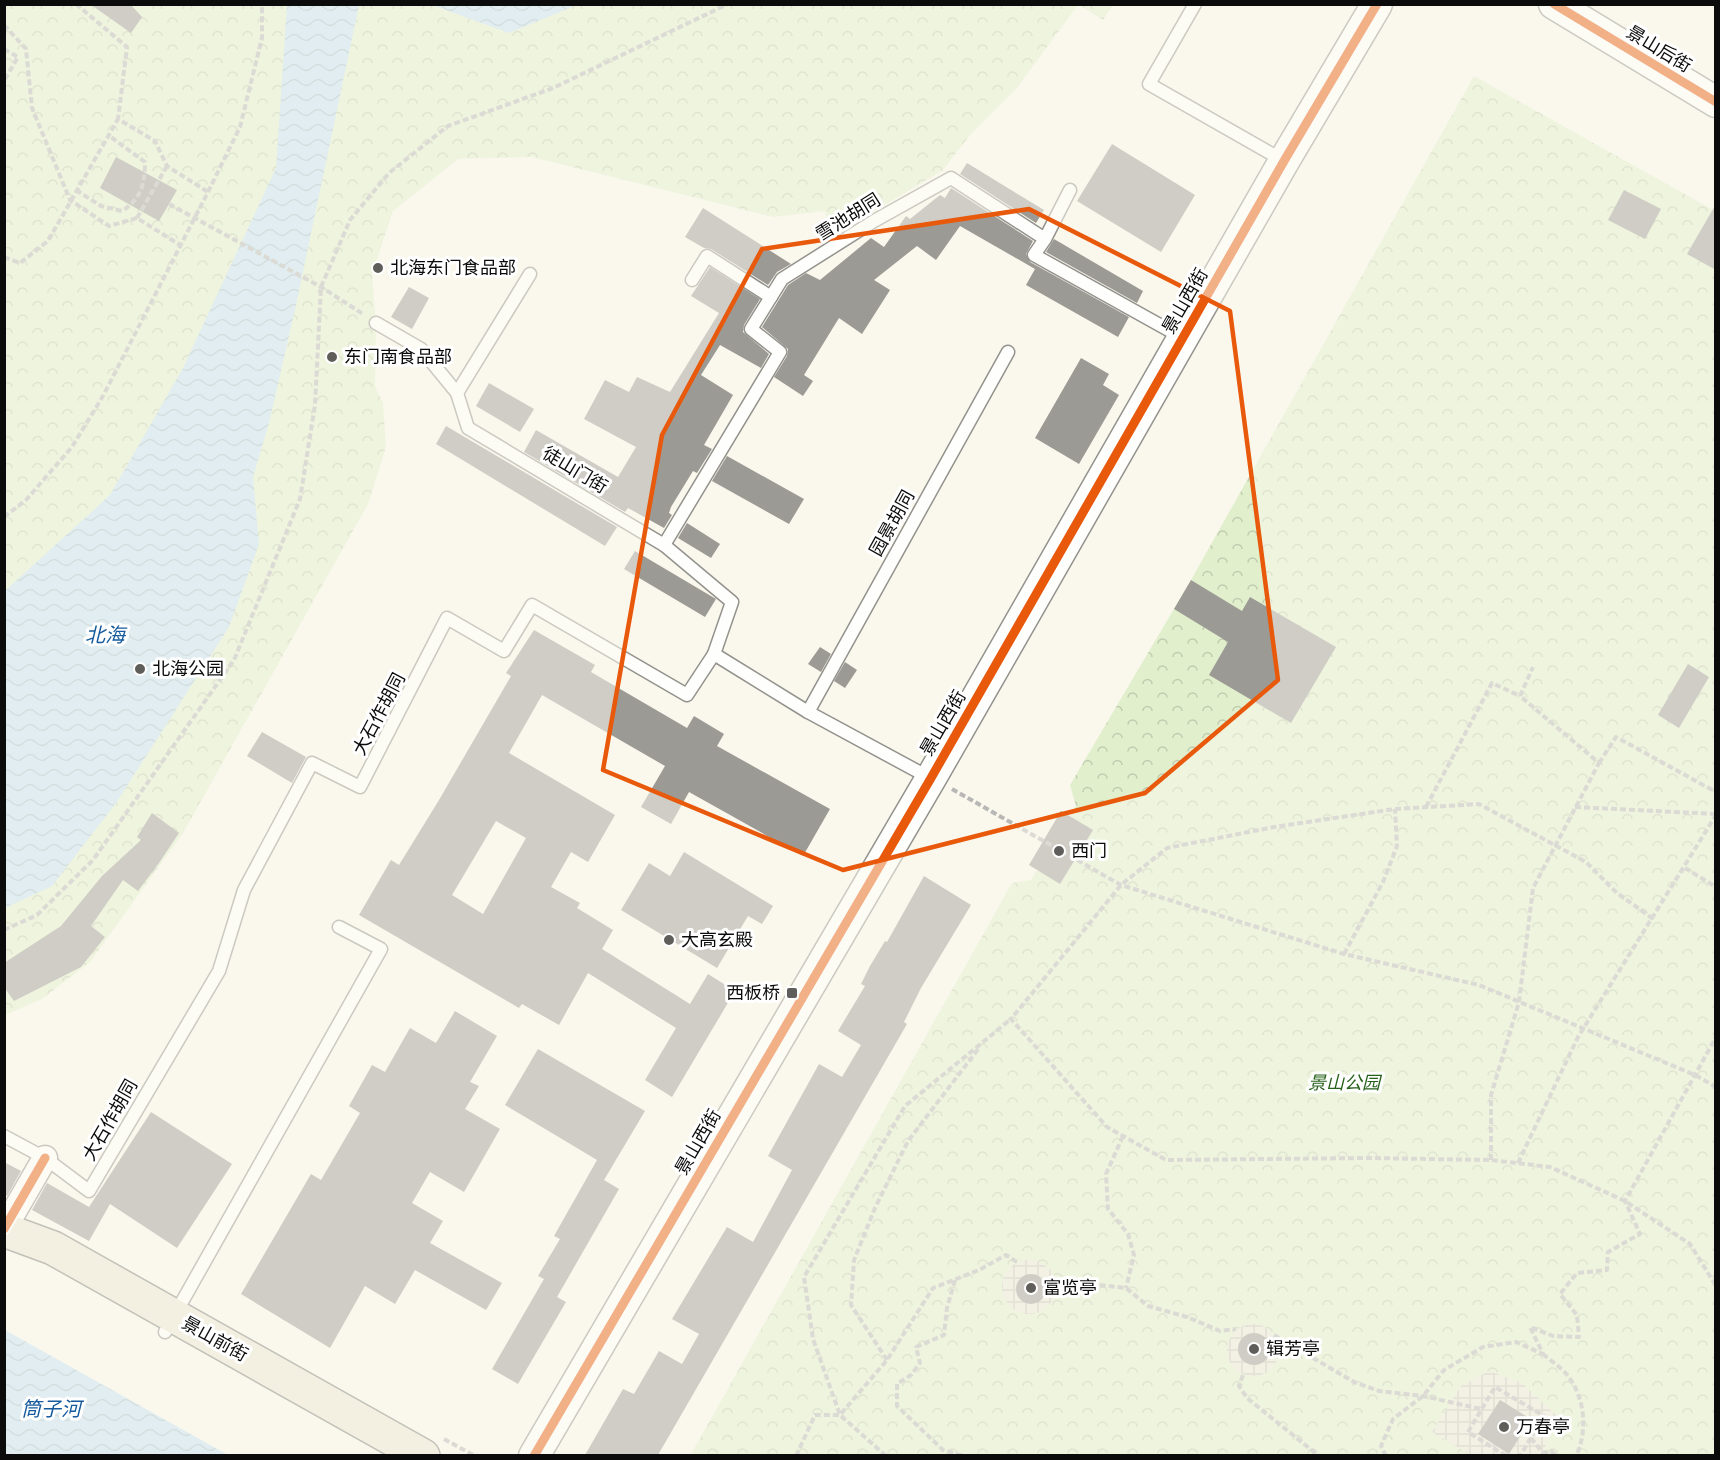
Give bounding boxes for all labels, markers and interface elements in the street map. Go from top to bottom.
street label: 景山后街 [1623,22,1695,76]
street label: 雪池胡同 [812,189,884,245]
place label: 北海东门食品部 [390,258,516,278]
marker: 北海东门食品部 [371,261,385,275]
street label: 景山西街 [1158,265,1212,337]
place label: 东门南食品部 [344,347,452,367]
marker: 东门南食品部 [325,350,339,364]
street label: 徒山门街 [539,443,611,497]
street label: 园景胡同 [866,487,918,559]
water label: 北海 [85,624,128,646]
place label: 北海公园 [152,659,224,679]
marker: 北海公园 [133,662,147,676]
street label: 大石作胡同 [349,670,409,758]
street label: 景山西街 [916,687,970,759]
place label: 西门 [1071,841,1107,861]
marker: 西门 [1052,844,1066,858]
place label: 大高玄殿 [681,930,753,950]
marker: 大高玄殿 [662,933,676,947]
place label: 西板桥 [726,983,780,1003]
marker: 西板桥 [785,986,799,1000]
park label: 景山公园 [1308,1073,1383,1093]
street label: 大石作胡同 [79,1076,141,1164]
street label: 景山西街 [671,1106,725,1178]
place label: 富览亭 [1043,1278,1097,1298]
marker: 富览亭 [1024,1281,1038,1295]
street label: 景山前街 [179,1313,251,1365]
place label: 辑芳亭 [1266,1339,1320,1359]
marker: 辑芳亭 [1247,1342,1261,1356]
water label: 筒子河 [21,1398,85,1420]
place label: 万春亭 [1516,1417,1570,1437]
marker: 万春亭 [1497,1420,1511,1434]

